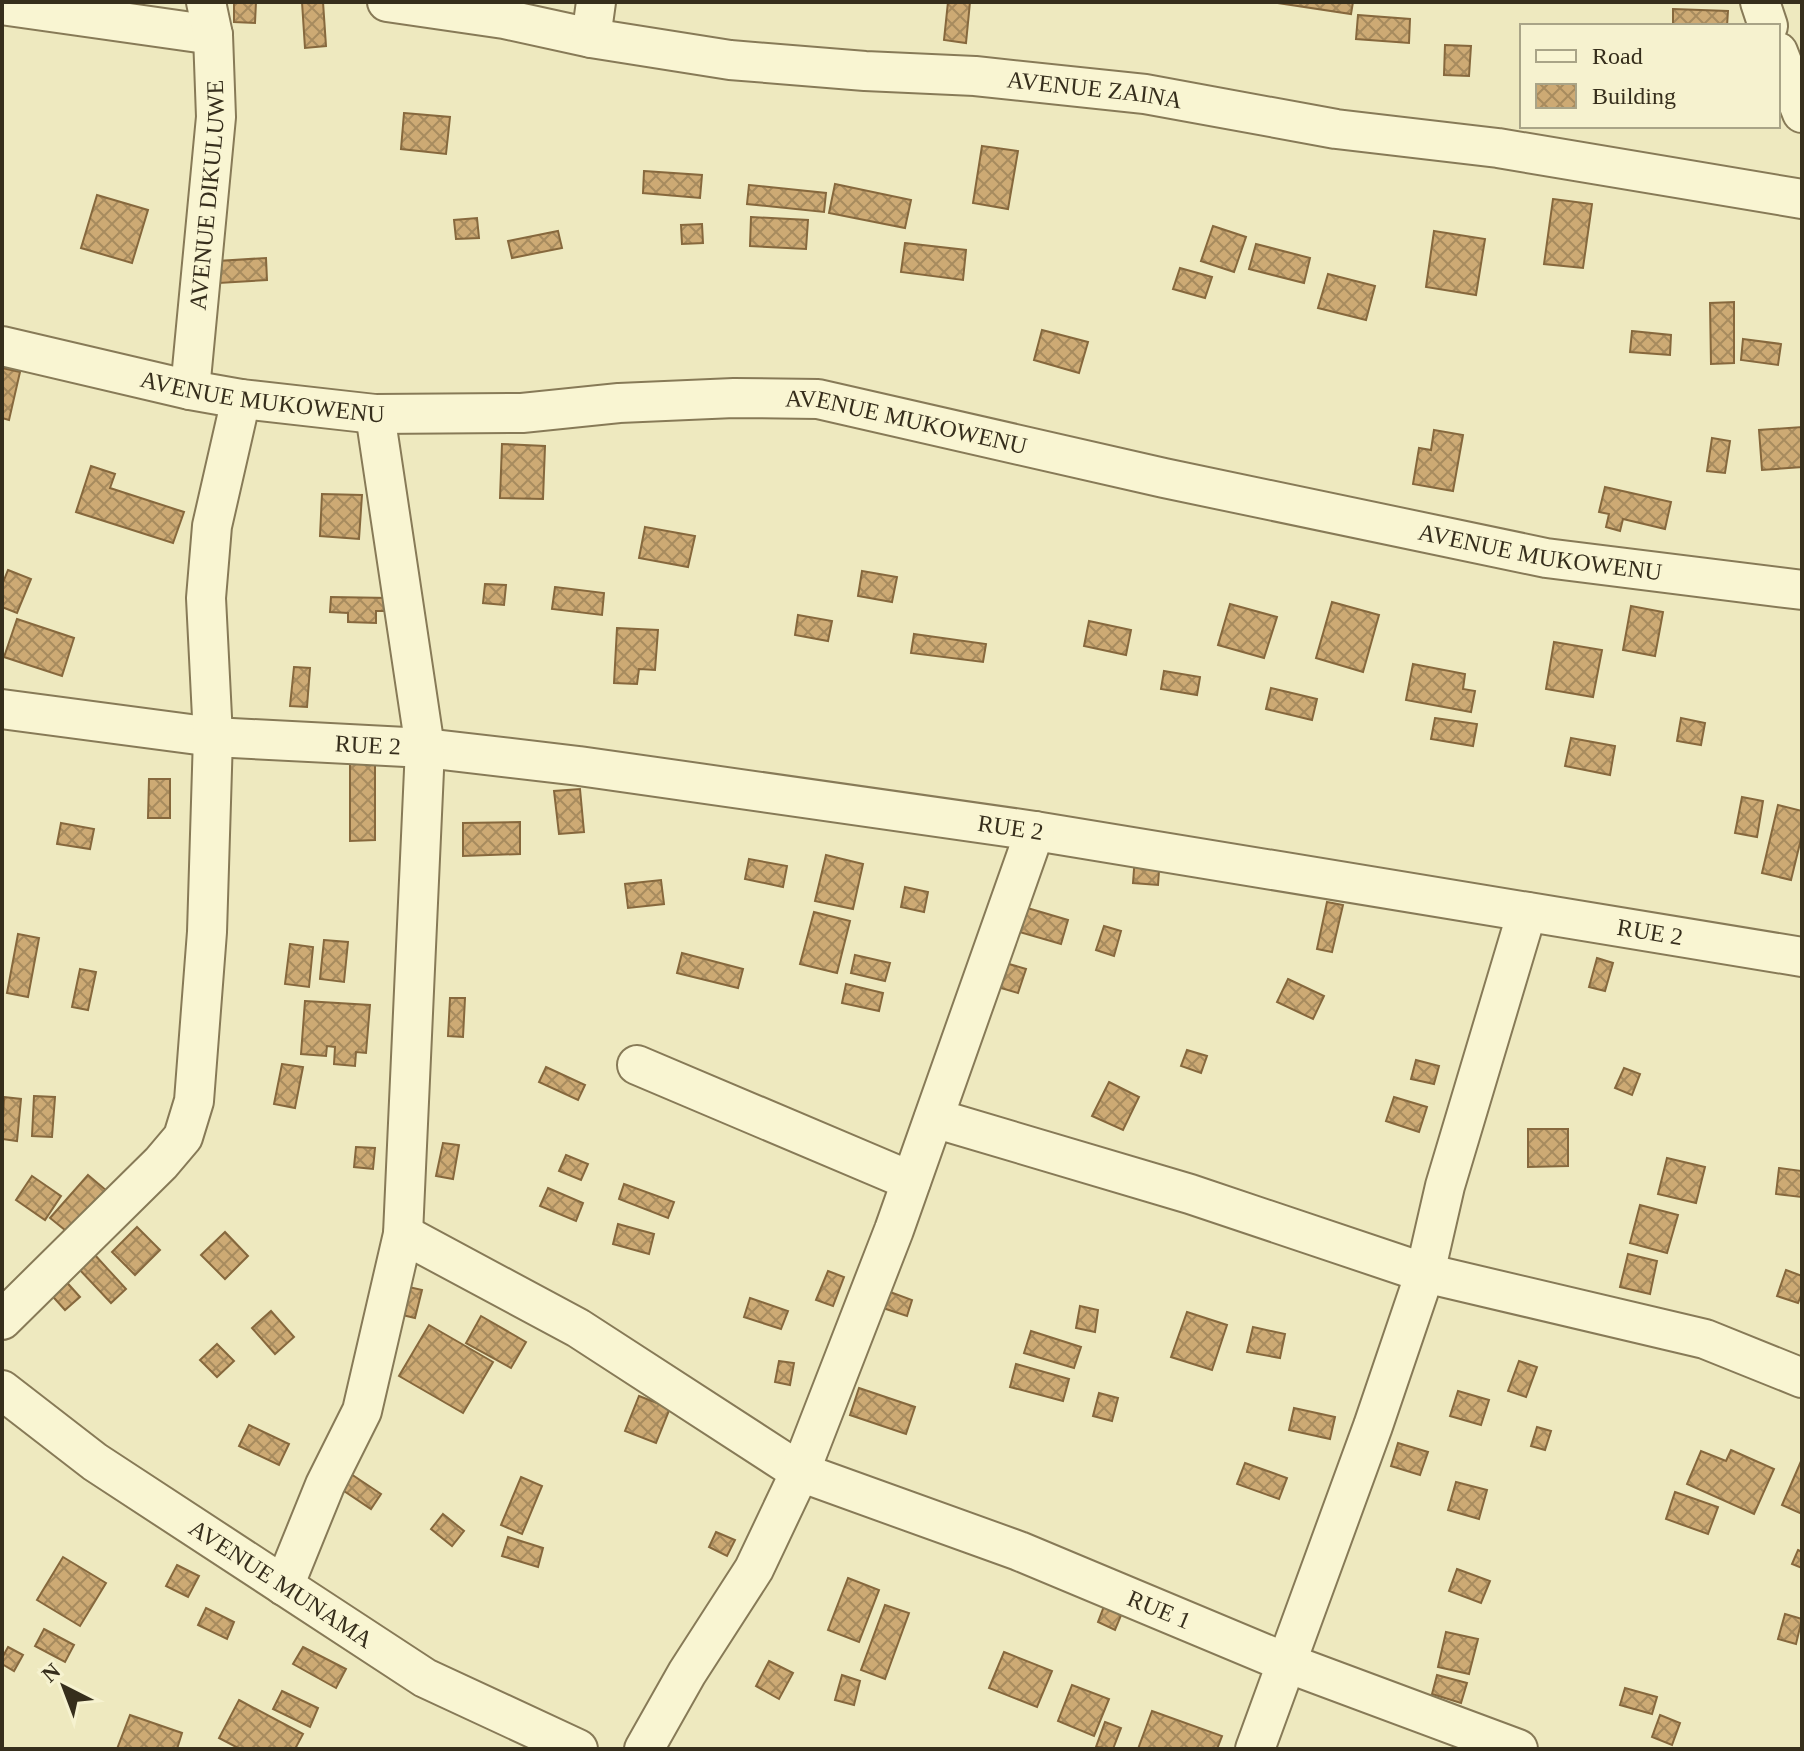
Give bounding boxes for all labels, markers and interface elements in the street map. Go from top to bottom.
legend [1520,24,1780,128]
text: Road [1592,43,1643,69]
street label: AVENUE ZAINA [1006,66,1185,114]
street label: AVENUE DIKULUWE [185,79,229,311]
text: Building [1592,83,1676,109]
street label: AVENUE MUKOWENU [138,366,385,427]
street label: AVENUE MUKOWENU [785,386,1030,459]
street label: AVENUE MUKOWENU [1416,519,1664,585]
street label: RUE 2 [334,730,402,760]
street label: RUE 2 [976,810,1045,845]
street label: RUE 2 [1615,914,1685,950]
street label: AVENUE MUNAMA [185,1514,378,1654]
street label: RUE 1 [1124,1585,1195,1634]
north arrow [24,1647,104,1727]
text: N [37,1658,65,1687]

